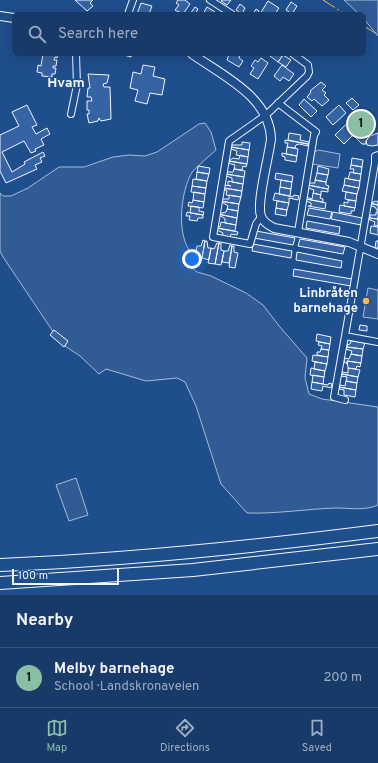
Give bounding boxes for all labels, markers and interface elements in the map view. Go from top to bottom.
search box [12,12,366,56]
icon: search [26,23,48,45]
text: Search here [58,25,138,44]
district label: Hvam [47,75,85,92]
pin: 1 [348,109,374,139]
your location [182,249,202,269]
place label: Linbråten barnehage [293,286,358,317]
marker: Linbråten barnehage [361,296,371,306]
scale bar [12,567,119,586]
text: 100 m [18,569,48,583]
text: Nearby [16,610,73,632]
text: Melby barnehage [54,660,174,679]
text: 1 [26,670,32,686]
text: 200 m [323,670,362,686]
text: School · Landskronaveien [54,679,199,695]
tab: Map [46,717,68,755]
tab: Directions [160,717,210,755]
tab: Saved [302,717,332,755]

